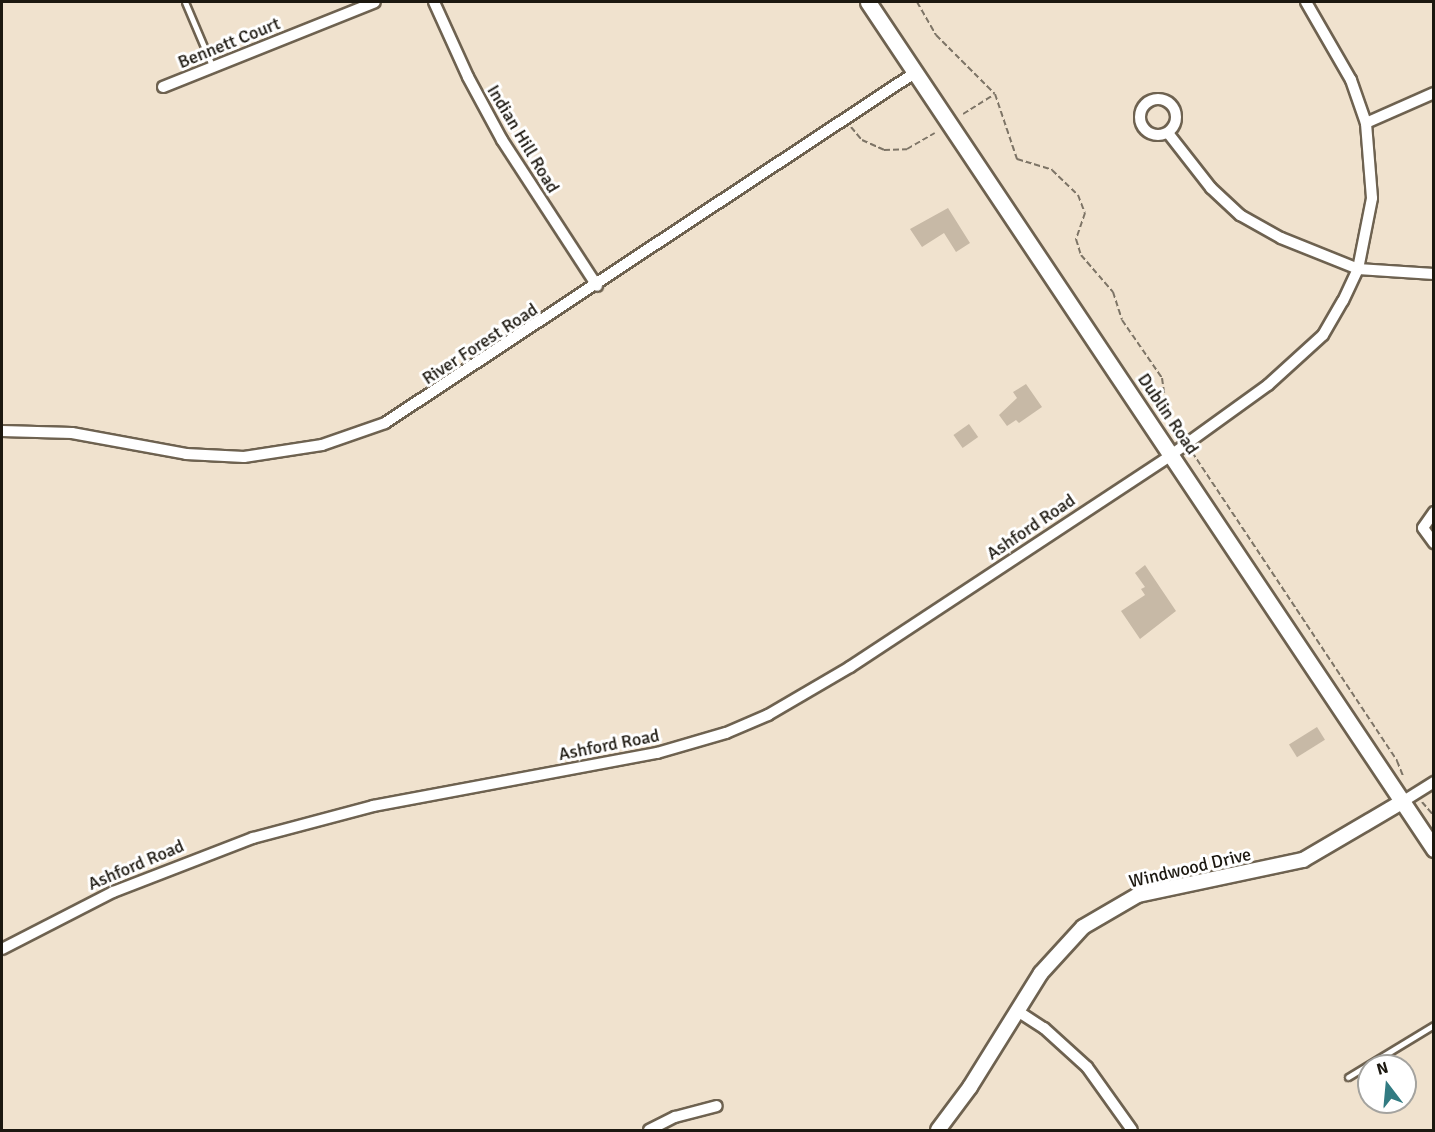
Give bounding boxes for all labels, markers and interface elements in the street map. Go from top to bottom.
street label: Bennett Court [175,13,283,73]
street label: Indian Hill Road [482,81,564,197]
street label: River Forest Road [418,299,542,389]
street label: Dublin Road [1133,369,1203,459]
street label: Ashford Road [983,489,1079,565]
street label: Ashford Road [557,725,661,765]
street label: Ashford Road [85,835,187,895]
street label: Windwood Drive [1127,843,1253,893]
north arrow [1357,1054,1417,1114]
text: N [1374,1057,1391,1080]

